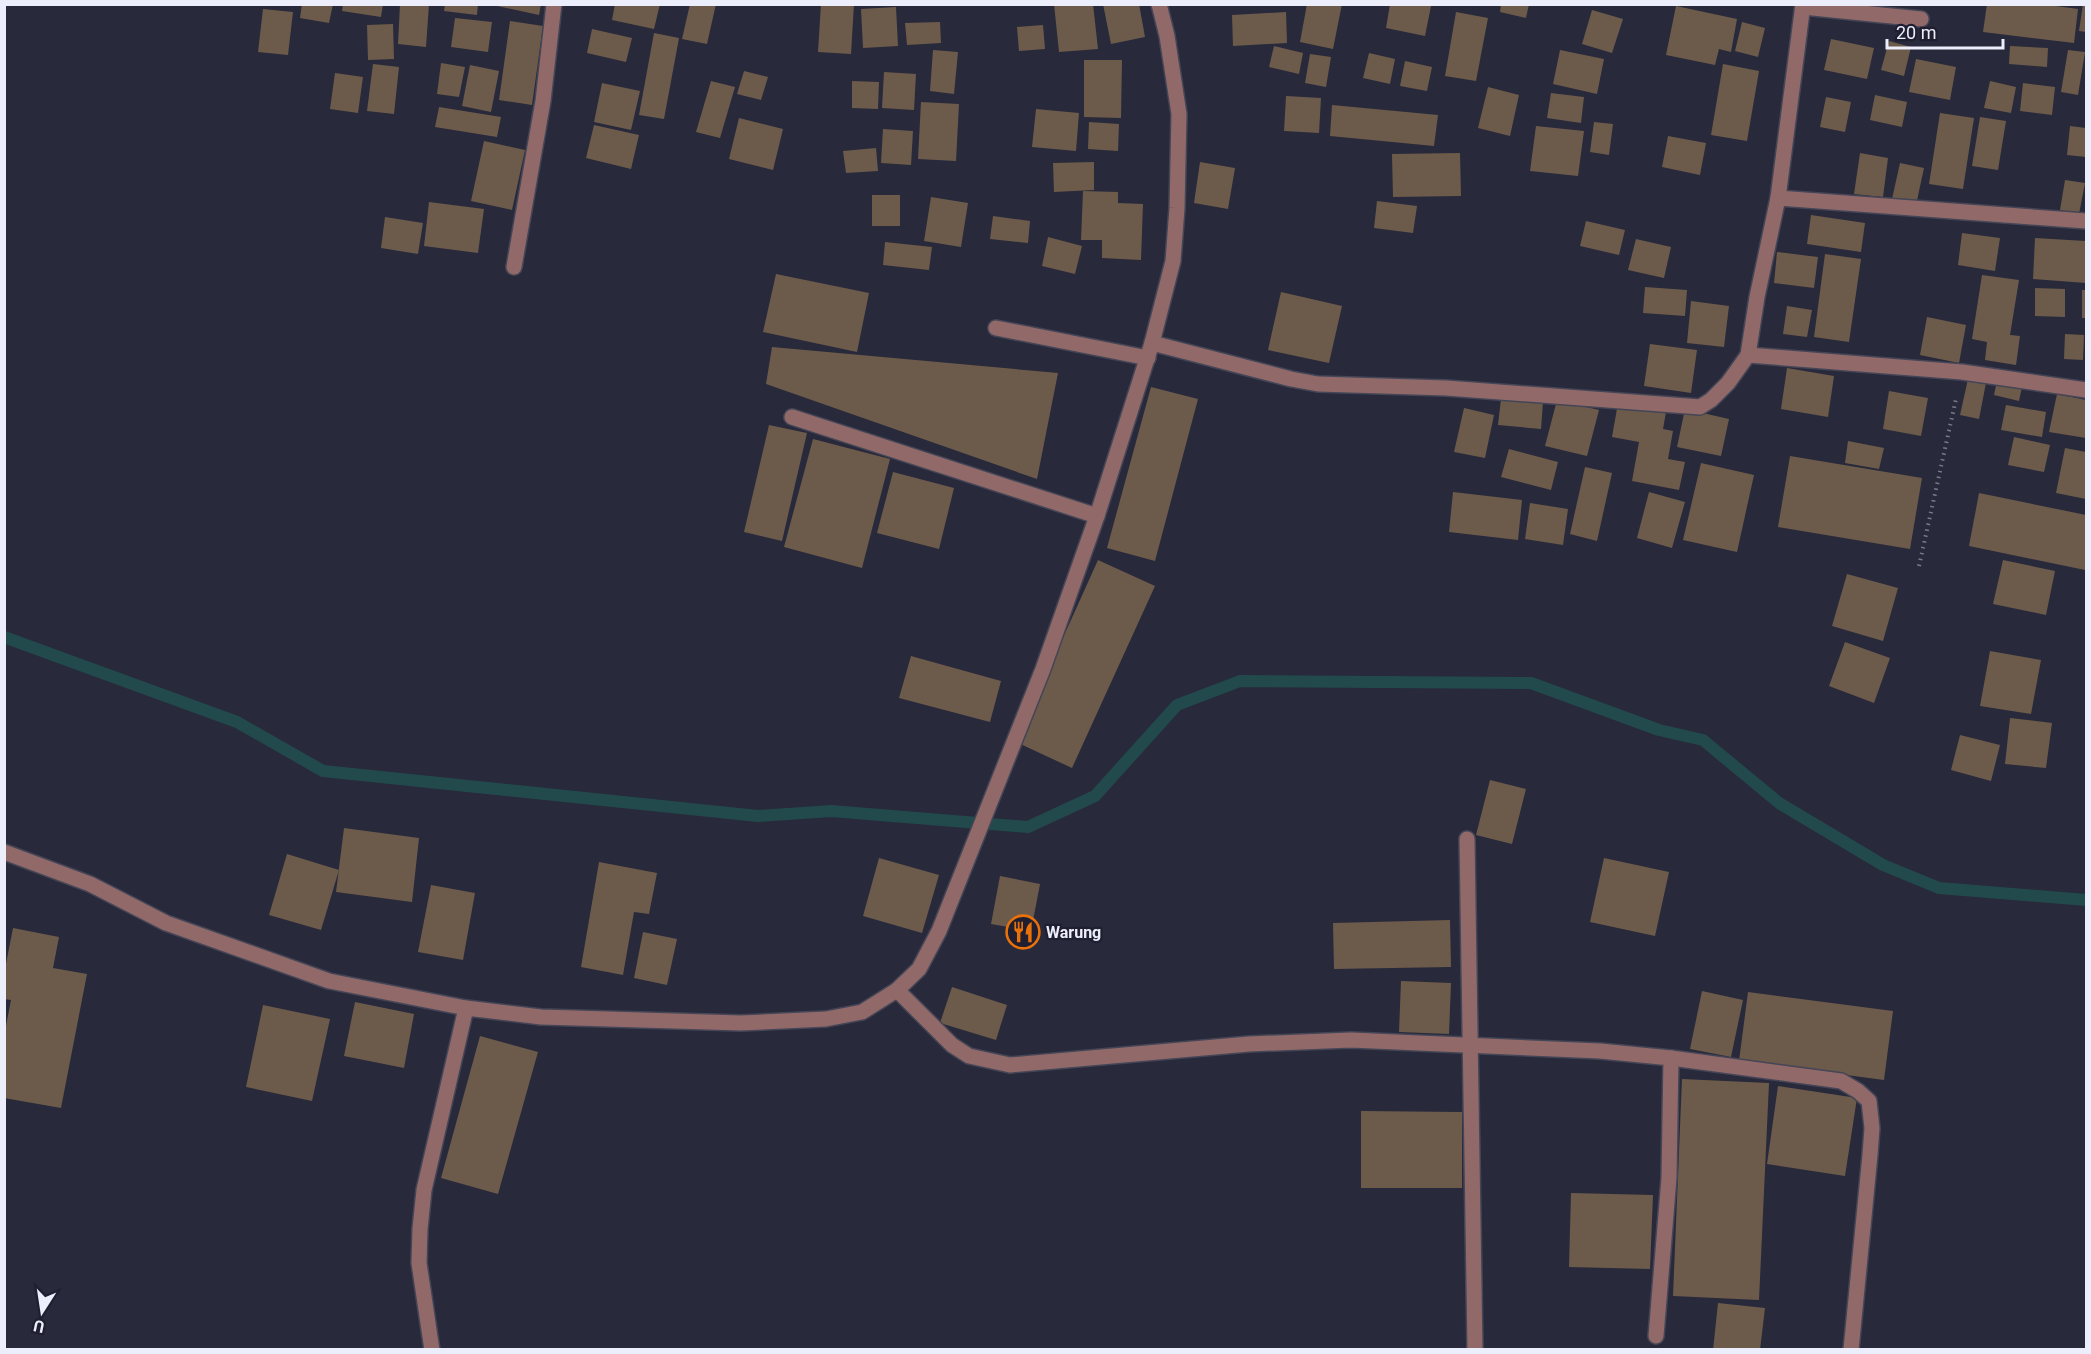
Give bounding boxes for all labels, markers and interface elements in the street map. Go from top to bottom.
scale bar [1887,12,2002,50]
text: 20 m [1896,22,1936,43]
restaurant icon: Warung [1005,914,1041,950]
place label: Warung [1046,923,1101,942]
north arrow [12,1282,72,1342]
text: U [32,1316,46,1337]

